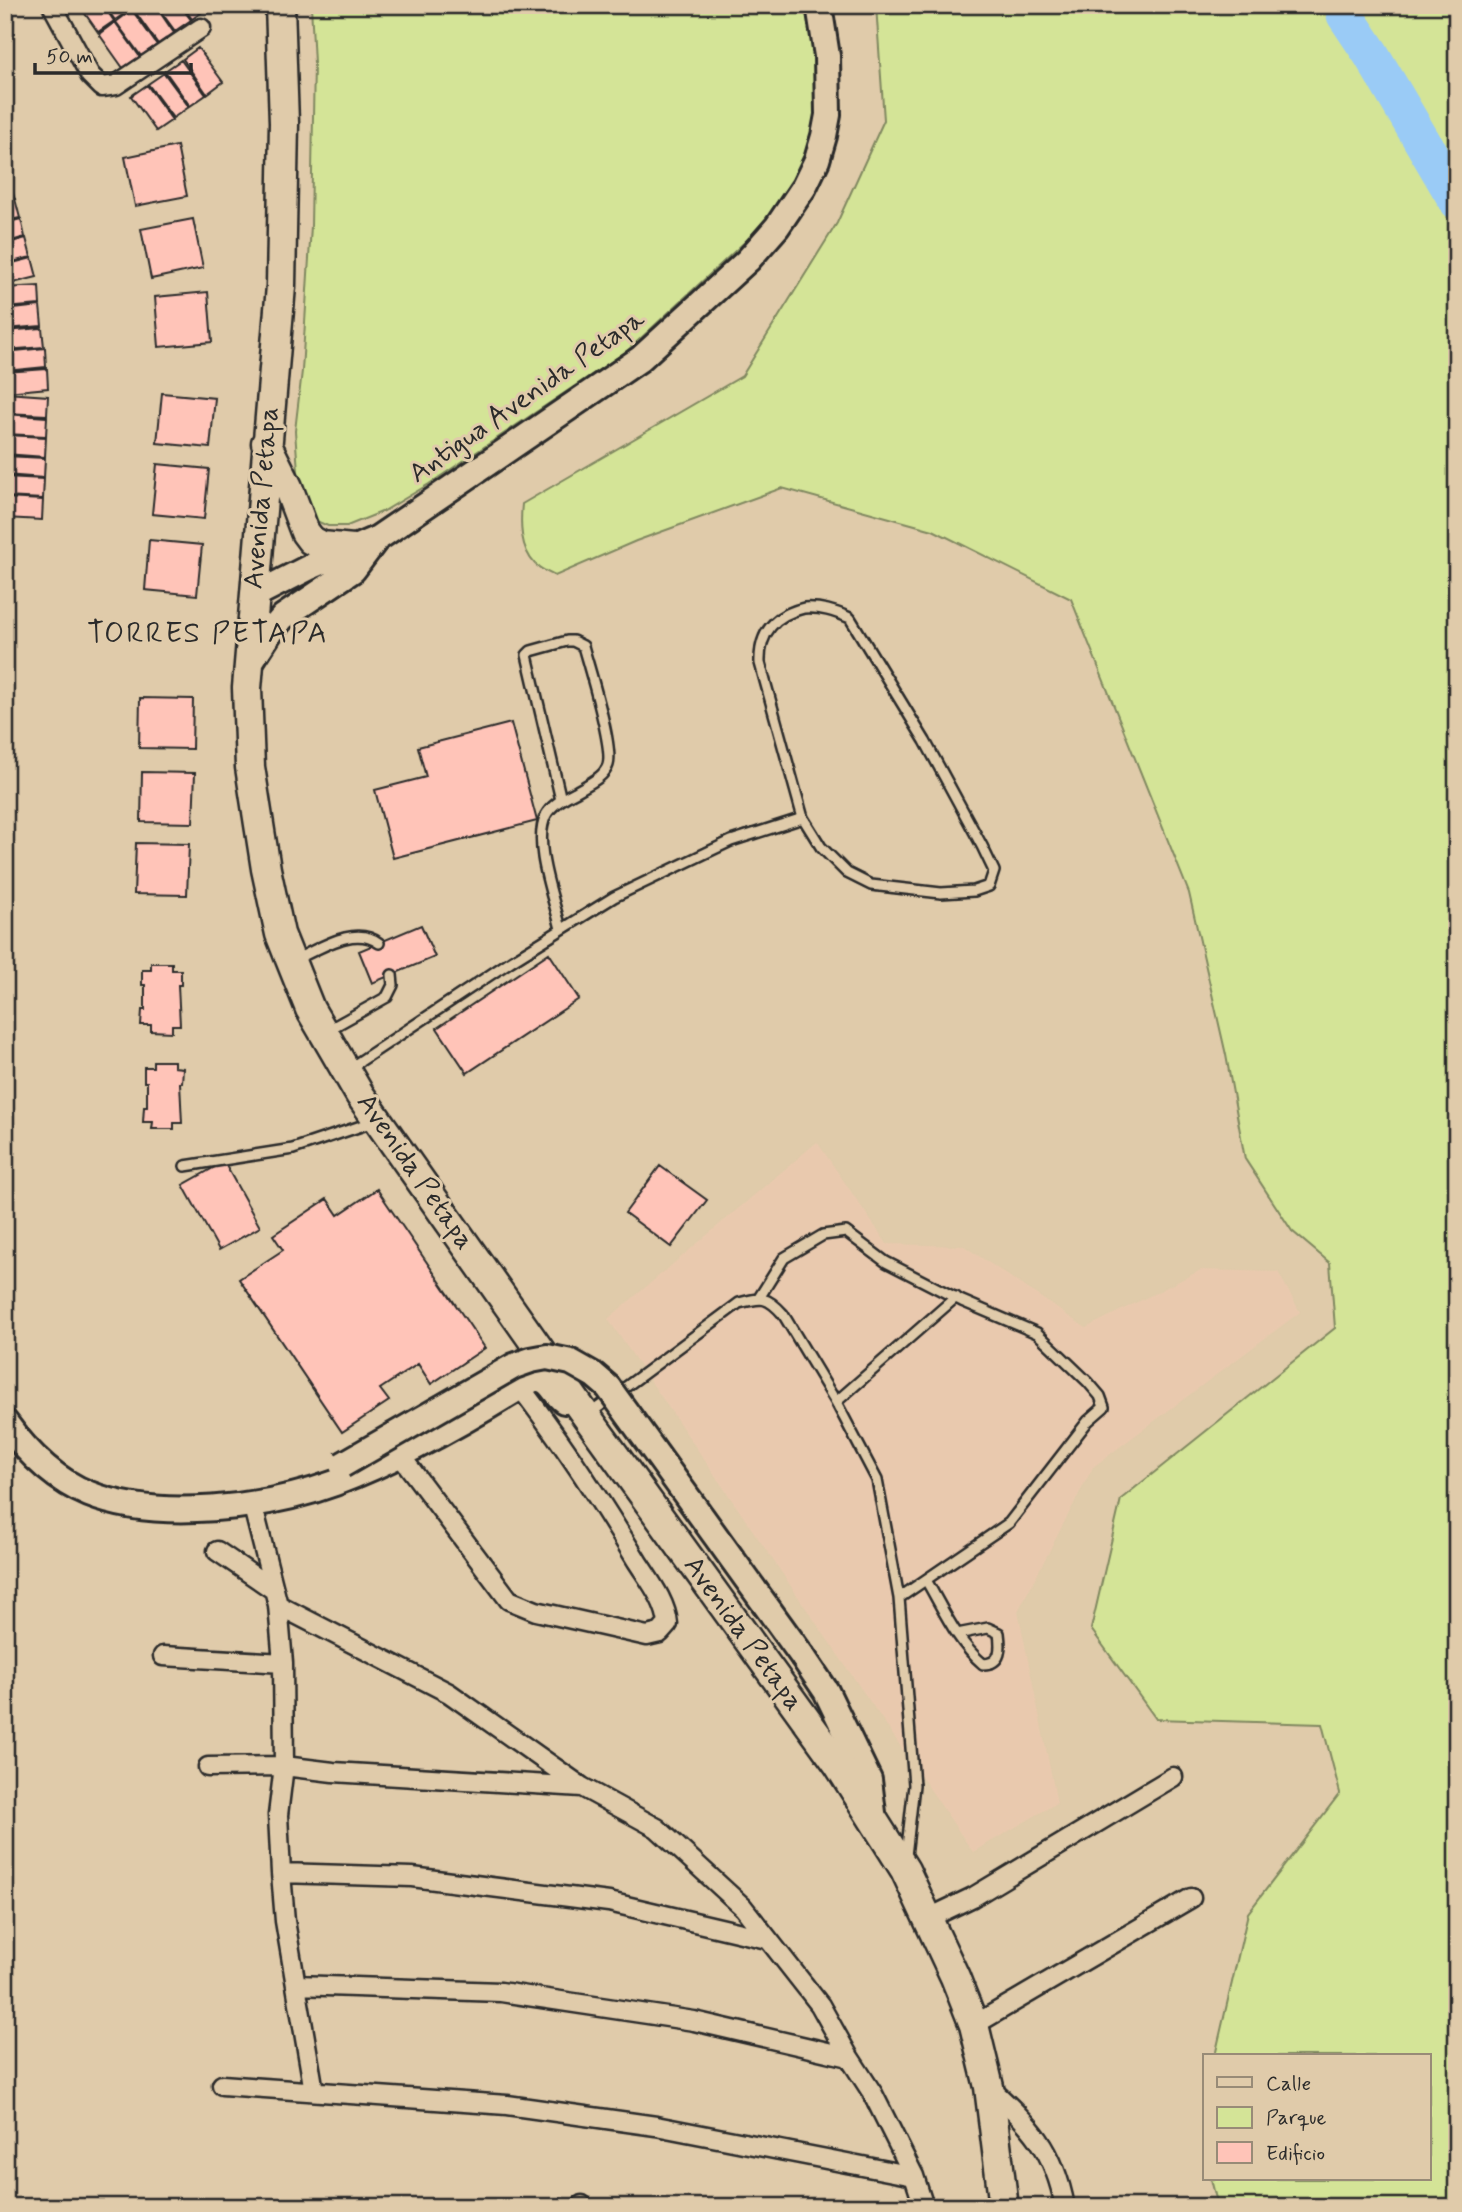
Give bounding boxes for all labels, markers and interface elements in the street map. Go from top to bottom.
scale bar [35,32,191,76]
text: 50 m [46,43,93,71]
street label: Antigua Avenida Petapa [402,301,652,492]
street label: Avenida Petapa [236,405,288,591]
district label: TORRES PETAPA [87,614,329,653]
street label: Avenida Petapa [347,1086,483,1258]
street label: Avenida Petapa [674,1549,812,1719]
legend [1203,2054,1430,2180]
text: Calle [1266,2070,1311,2098]
text: Parque [1266,2104,1327,2132]
text: Edificio [1266,2140,1325,2168]

